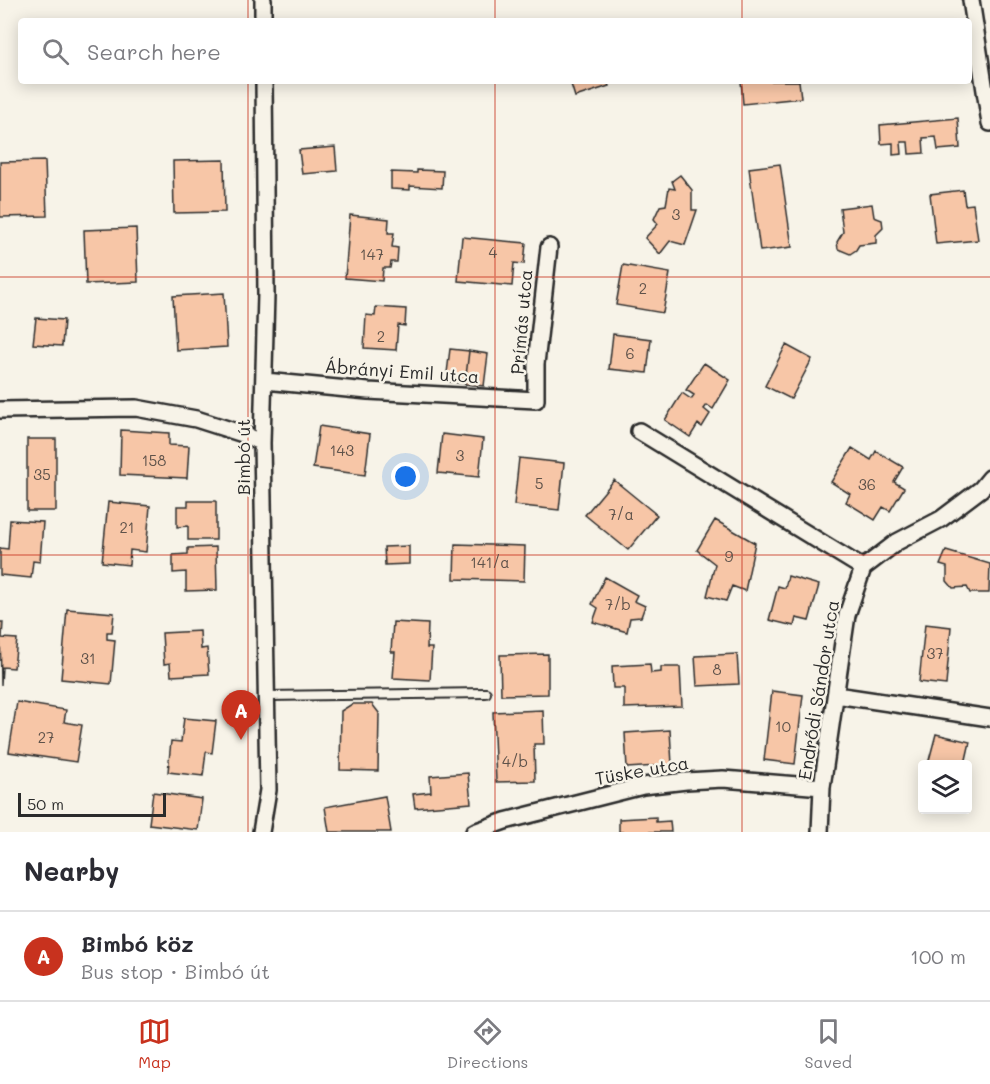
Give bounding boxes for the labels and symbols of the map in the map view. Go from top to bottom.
house number: 3 [672,204,681,224]
house number: 4 [489,242,498,262]
house number: 147 [360,244,384,264]
street label: Prímás utca [504,268,538,375]
house number: 2 [639,278,647,298]
house number: 2 [377,326,385,346]
house number: 6 [625,343,635,363]
street label: Ábrányi Emil utca [324,354,480,388]
street label: Bimbó út [231,419,255,495]
house number: 143 [330,440,354,460]
house number: 3 [456,445,465,465]
house number: 158 [142,450,166,470]
your location [391,462,420,491]
house number: 35 [33,464,51,484]
house number: 5 [535,473,543,493]
house number: 36 [858,474,876,494]
house number: 7/a [608,504,634,524]
house number: 21 [119,517,135,537]
house number: 9 [725,546,734,566]
house number: 141/a [470,552,510,572]
house number: 7/b [605,594,631,614]
street label: Endrődi Sándor utca [792,598,844,782]
house number: 37 [926,643,944,663]
house number: 31 [80,648,96,668]
house number: 8 [712,659,722,679]
pin: A [222,690,260,740]
house number: 10 [775,716,791,736]
house number: 27 [38,727,54,747]
street label: Tüske utca [593,750,691,790]
house number: 4/b [502,751,528,771]
scale bar [18,790,166,818]

